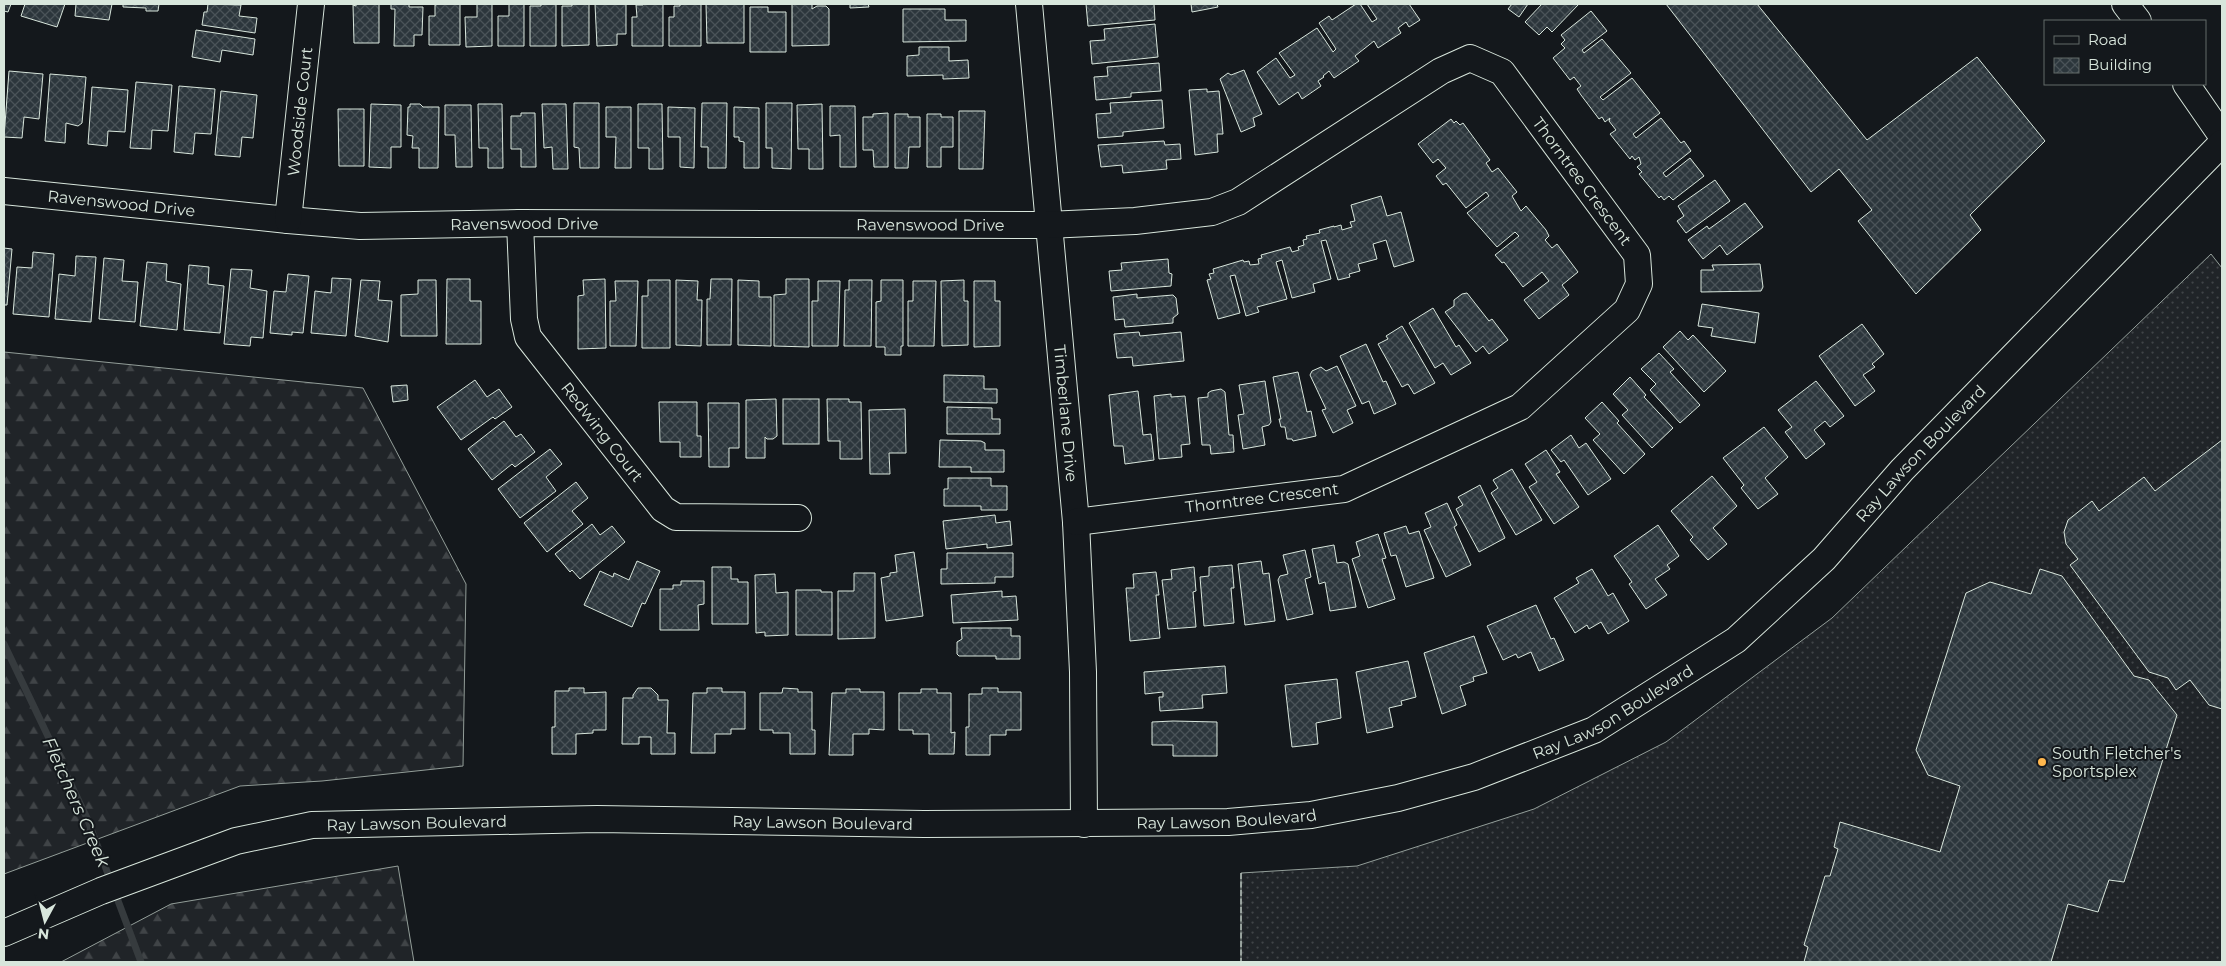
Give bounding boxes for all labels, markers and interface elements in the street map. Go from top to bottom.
legend [2044,20,2206,85]
text: Road [2088,30,2127,49]
street label: Woodside Court [283,46,316,177]
text: Building [2088,55,2152,74]
street label: Thorntree Crescent [1529,113,1636,249]
street label: Ravenswood Drive [47,186,196,220]
street label: Ravenswood Drive [450,213,598,234]
street label: Ravenswood Drive [856,215,1004,234]
street label: Timberlane Drive [1050,344,1082,483]
street label: Redwing Court [557,378,648,486]
street label: Ray Lawson Boulevard [1852,381,1989,526]
street label: Thorntree Crescent [1184,479,1340,517]
street label: Ray Lawson Boulevard [1530,660,1696,763]
water label: Fletchers Creek [37,733,115,872]
place label: South Fletcher's Sportsplex [2052,744,2181,781]
marker: South Fletcher's Sportsplex [2036,756,2048,768]
street label: Ray Lawson Boulevard [1136,805,1318,832]
street label: Ray Lawson Boulevard [326,811,507,834]
street label: Ray Lawson Boulevard [732,812,913,833]
north arrow [20,896,70,946]
text: N [37,924,50,944]

